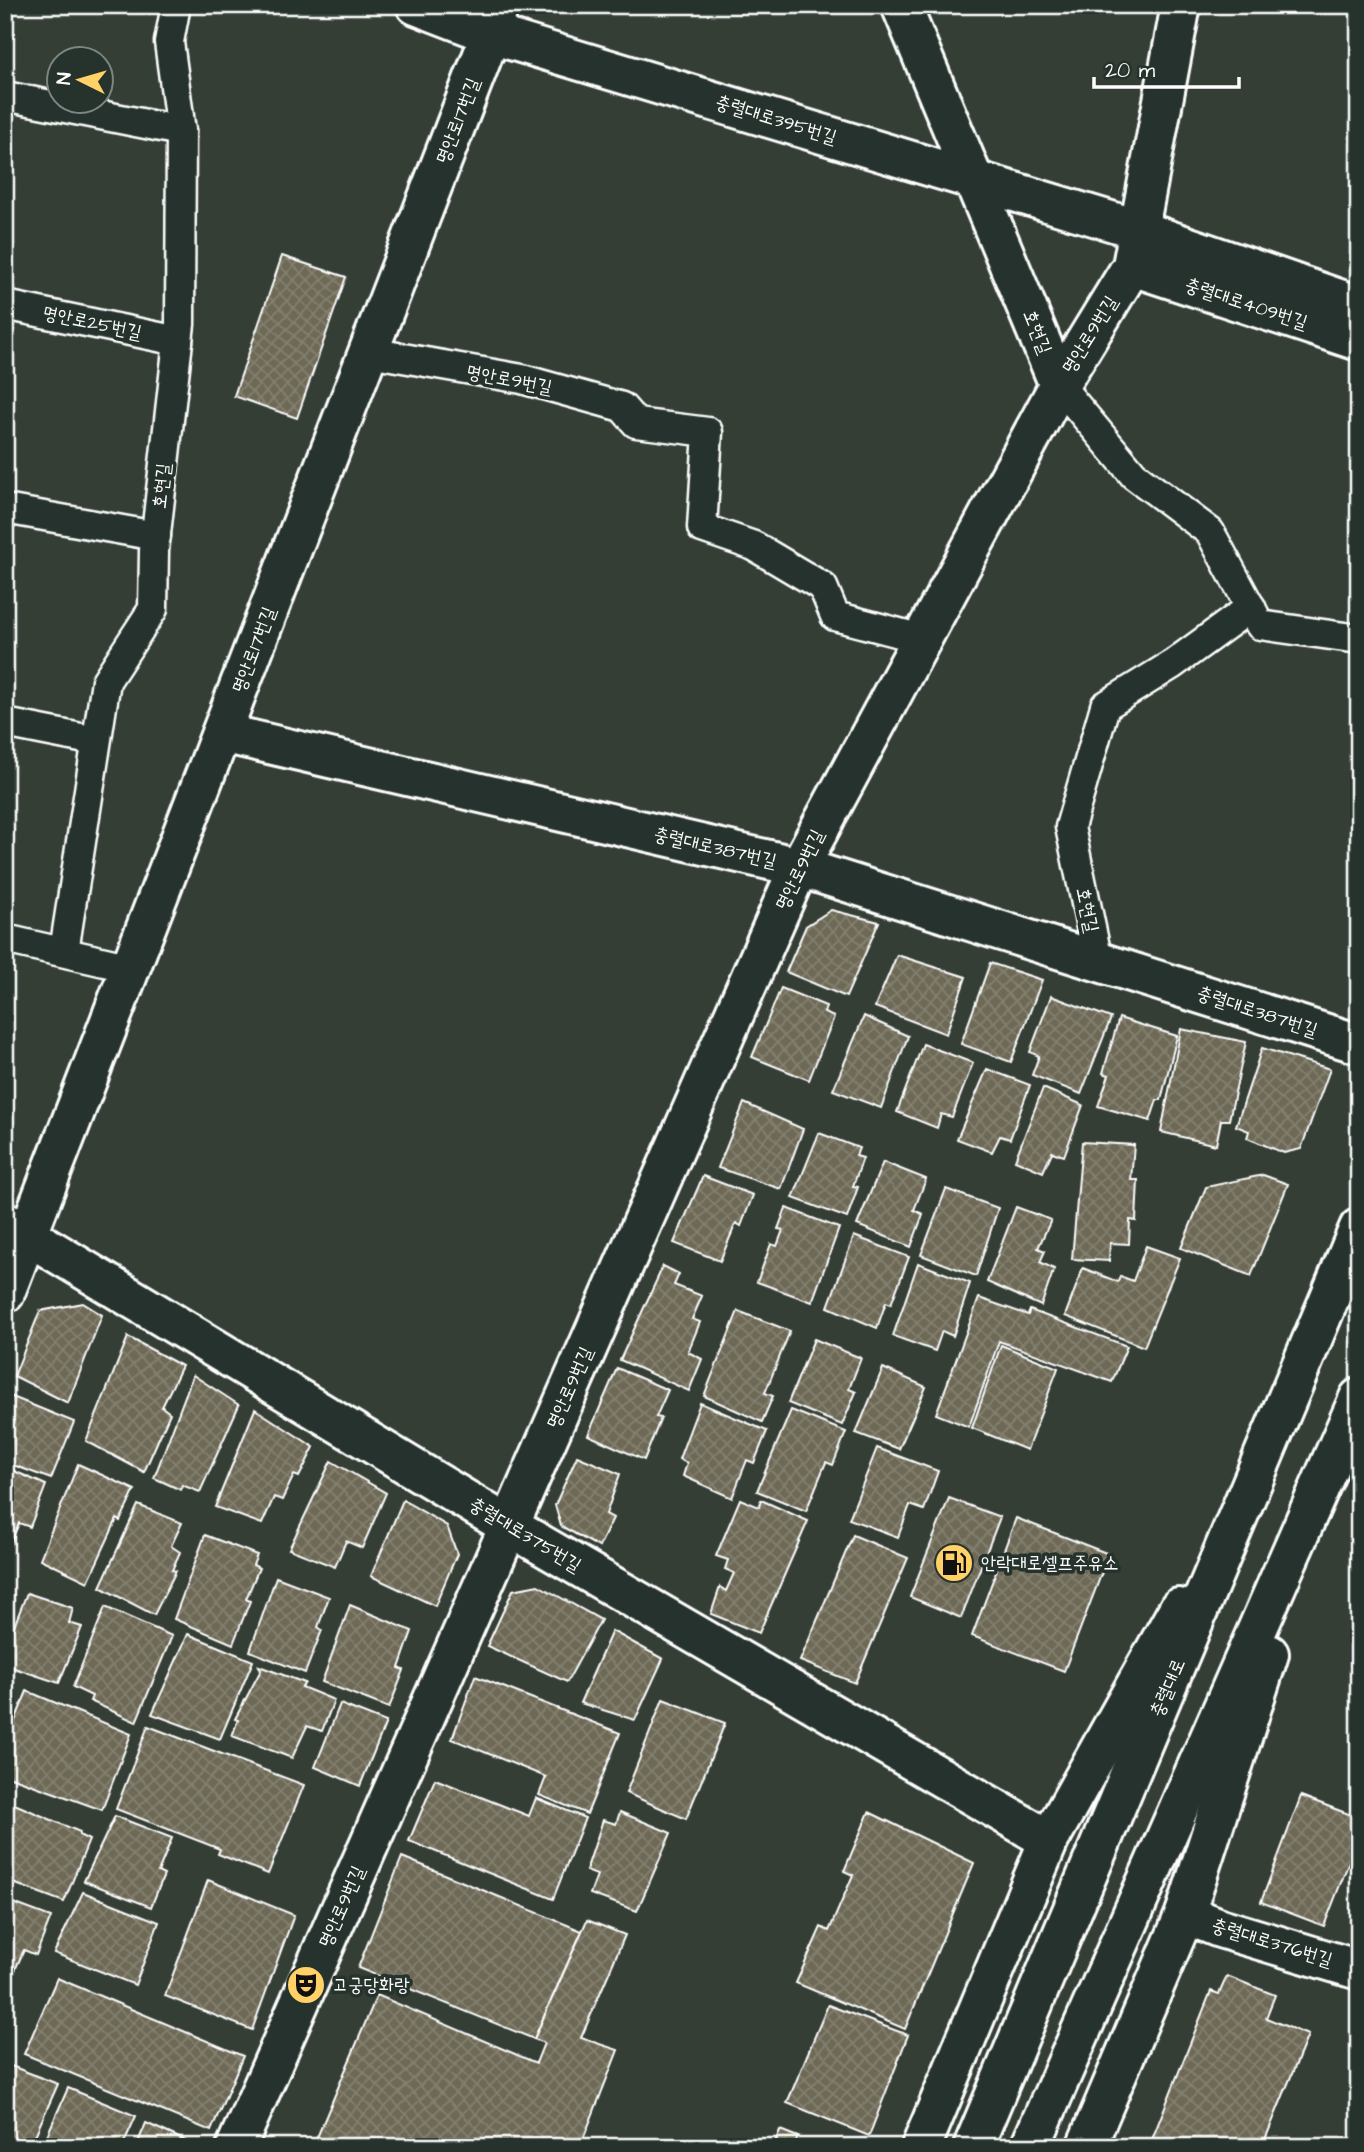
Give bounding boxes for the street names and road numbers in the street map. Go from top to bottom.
street label: 명안로17번길 [429,74,487,168]
street label: 충렬대로395번길 [712,89,840,151]
street label: 충렬대로409번길 [1181,271,1311,337]
street label: 명안로9번길 [1055,291,1125,379]
street label: 명안로25번길 [40,299,144,347]
street label: 호현길 [1016,306,1058,358]
street label: 명안로9번길 [464,358,554,402]
street label: 호현길 [146,462,178,510]
street label: 명안로17번길 [225,603,283,697]
street label: 충렬대로387번길 [651,821,779,875]
street label: 명안로9번길 [769,825,831,915]
street label: 호현길 [1069,885,1105,935]
street label: 충렬대로387번길 [1193,980,1321,1044]
street label: 명안로9번길 [540,1343,600,1433]
street label: 충렬대로375번길 [464,1491,586,1579]
street label: 충렬대로 [1144,1655,1192,1721]
street label: 명안로9번길 [312,1862,372,1952]
street label: 충렬대로376번길 [1208,1912,1336,1974]

